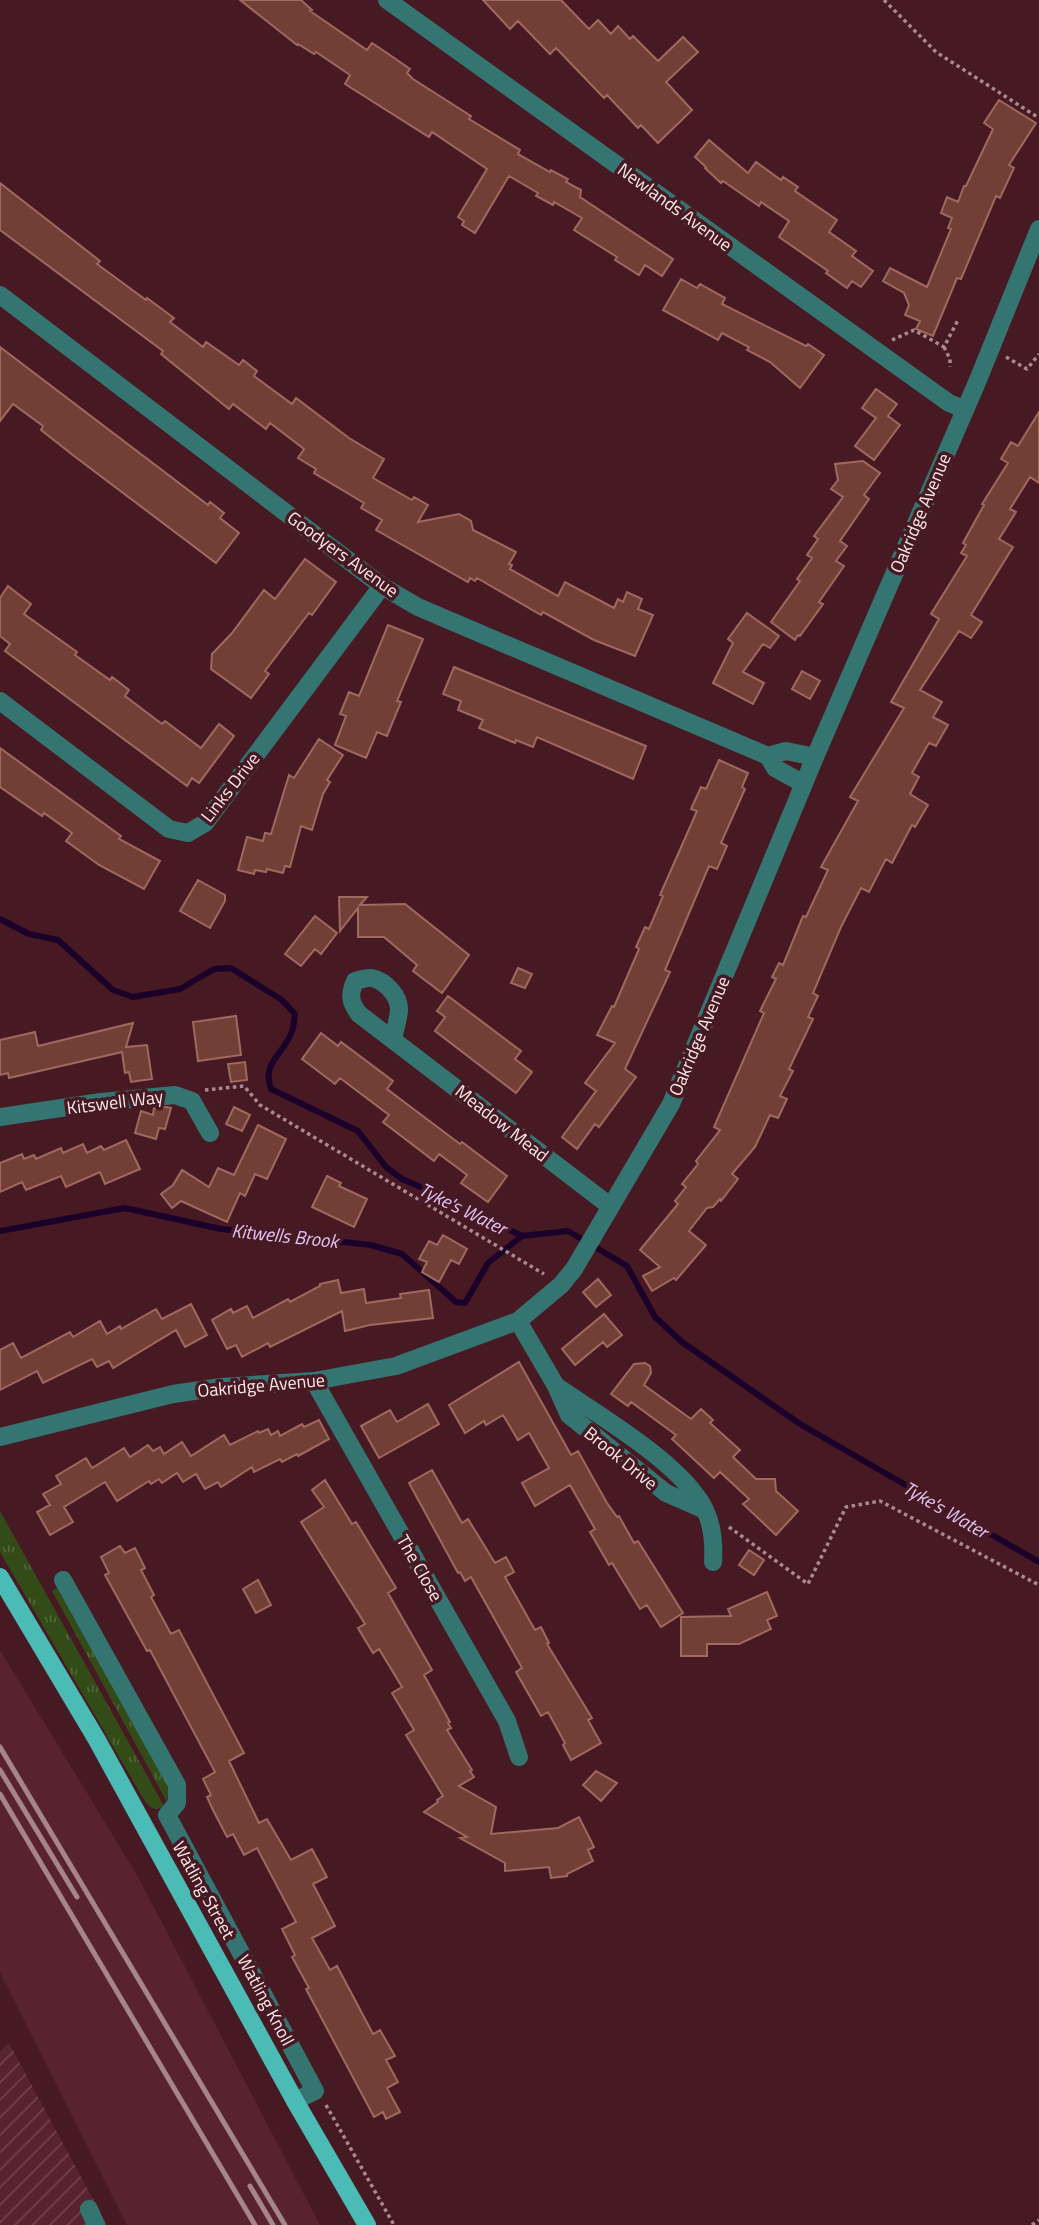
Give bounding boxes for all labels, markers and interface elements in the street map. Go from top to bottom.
street label: Newlands Avenue [612,156,738,258]
street label: Oakridge Avenue [883,449,957,577]
street label: Goodyers Avenue [282,504,404,604]
street label: Links Drive [194,746,266,828]
street label: Oakridge Avenue [662,972,736,1100]
street label: Meadow Mead [449,1078,555,1168]
street label: Kitswell Way [65,1083,165,1121]
water label: Tyke's Water [414,1174,513,1243]
water label: Kitwells Brook [230,1215,342,1255]
street label: Oakridge Avenue [196,1366,326,1404]
street label: Brook Drive [578,1420,664,1496]
water label: Tyke's Water [898,1473,996,1546]
street label: The Close [390,1530,450,1606]
street label: Watling Street [166,1836,242,1945]
street label: Watling Knoll [231,1950,301,2050]

